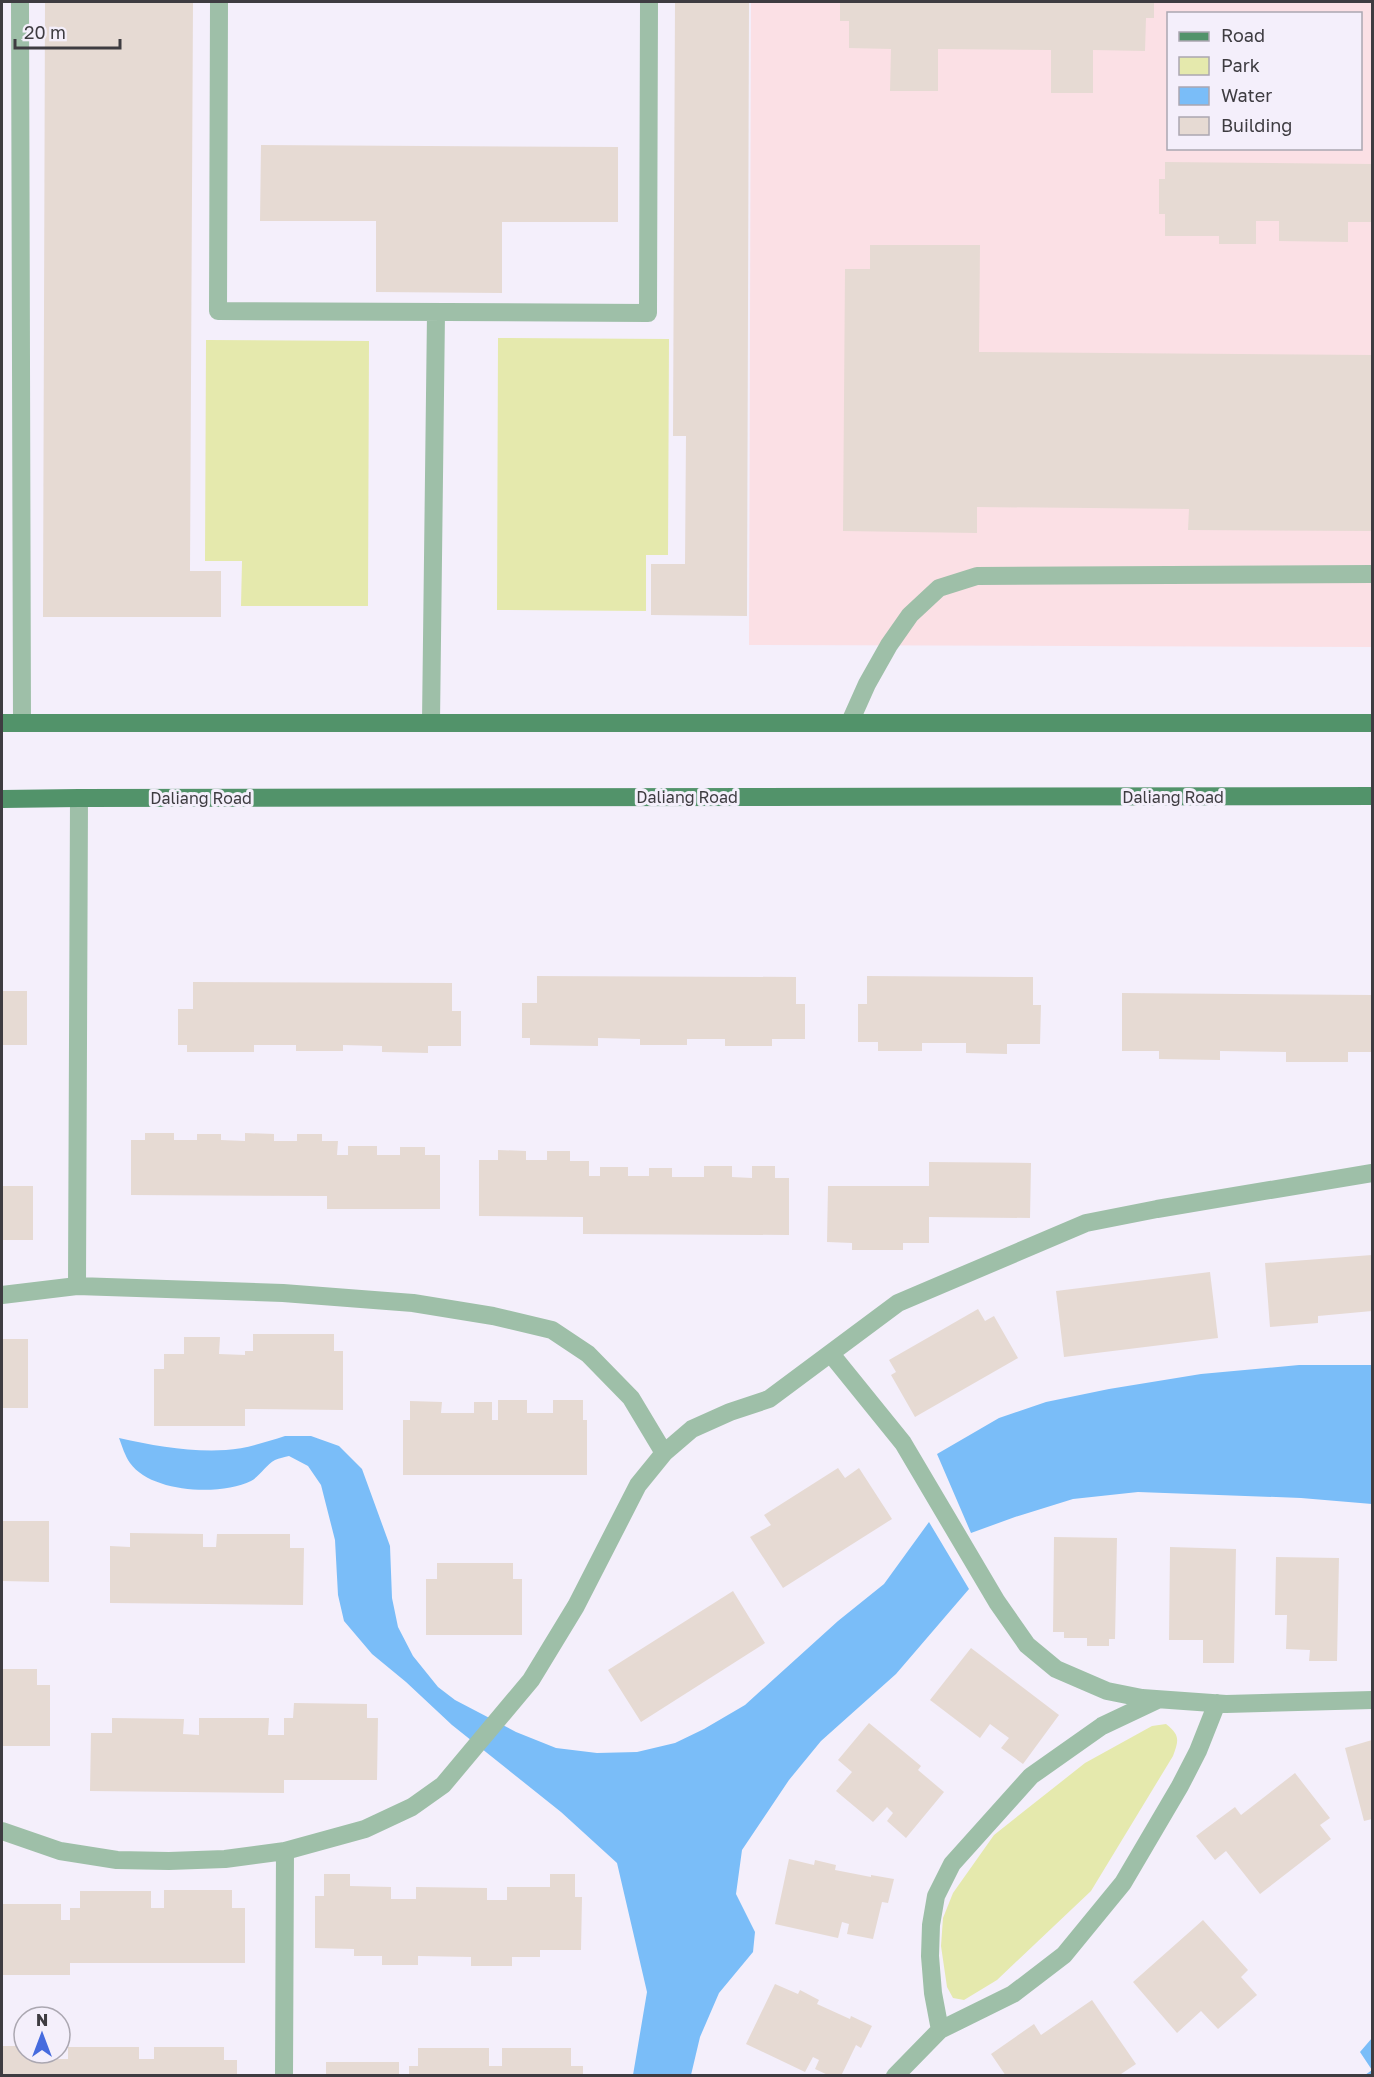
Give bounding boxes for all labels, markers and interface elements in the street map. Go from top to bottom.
scale bar [15,12,120,50]
legend [1167,12,1362,150]
text: 20 m [24,21,66,43]
text: Road [1221,24,1265,46]
text: Park [1221,54,1260,76]
text: Water [1221,84,1272,106]
text: Building [1221,114,1292,136]
street label: Daliang Road [636,787,738,807]
street label: Daliang Road [1122,787,1224,807]
street label: Daliang Road [150,788,252,808]
north arrow [12,2005,72,2065]
text: N [36,2010,48,2030]

